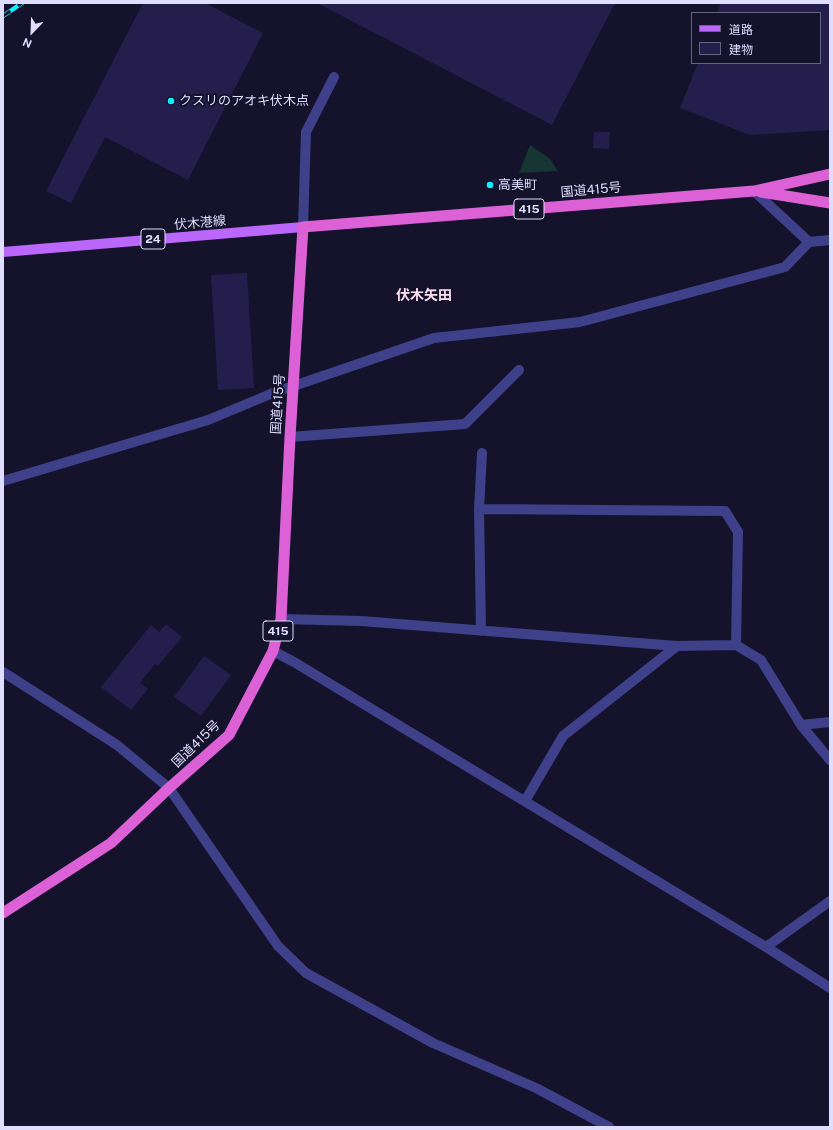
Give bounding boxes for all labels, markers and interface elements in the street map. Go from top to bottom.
north arrow [12,12,52,52]
legend [691,12,821,64]
text: 道路 [729,23,753,37]
text: N [21,36,34,50]
text: 建物 [729,43,753,57]
place label: クスリのアオキ伏木点 [179,93,309,109]
marker: クスリのアオキ伏木点 [166,96,176,106]
place label: 高美町 [498,177,537,193]
marker: 高美町 [485,180,495,190]
street label: 国道415号 [560,180,622,200]
road number: 415 [514,199,544,219]
street label: 伏木港線 [173,213,227,233]
road number: 24 [141,229,165,249]
district label: 伏木矢田 [396,288,452,304]
street label: 国道415号 [268,373,288,435]
road number: 415 [263,621,293,641]
street label: 国道415号 [169,717,223,771]

